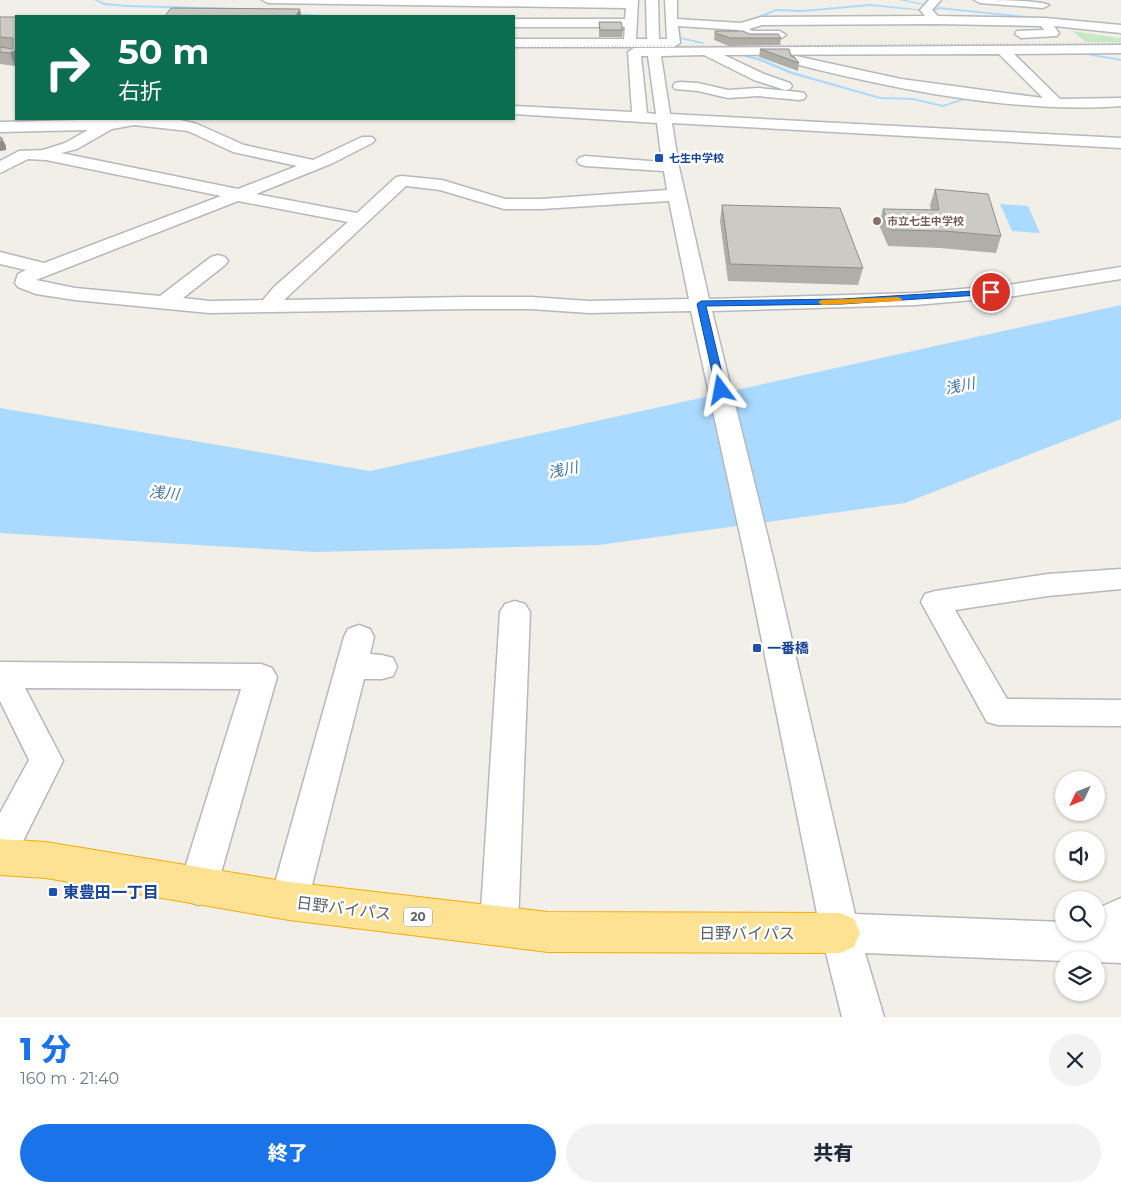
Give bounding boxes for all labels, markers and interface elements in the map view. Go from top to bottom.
text: 50 m [118,30,209,73]
icon: right [35,35,100,100]
text: 右折 [118,78,162,105]
place label: 七生中学校 [669,151,724,165]
marker: 七生中学校 [653,152,665,164]
place label: 市立七生中学校 [887,214,964,228]
marker: 市立七生中学校 [871,215,883,227]
pin [970,271,1012,313]
icon: arrive [977,278,1005,306]
position arrow [694,363,746,415]
water label: 浅川 [943,373,978,398]
water label: 浅川 [546,457,581,482]
water label: 浅川 [148,481,182,504]
place label: 一番橋 [767,639,809,657]
marker: 一番橋 [751,642,763,654]
north arrow [1055,771,1105,821]
map controls [1055,771,1105,1001]
button: sound [1055,831,1105,881]
place label: 東豊田一丁目 [63,883,159,902]
marker: 東豊田一丁目 [47,886,59,898]
button: search [1055,891,1105,941]
street label: 日野バイパス [295,893,393,924]
road number: 20 [404,908,432,926]
street label: 日野バイパス [699,924,795,943]
button: layers [1055,951,1105,1001]
text: 1 分 [20,1031,71,1068]
button: close [1049,1034,1101,1086]
text: 160 m · 21:40 [20,1069,119,1088]
button: 終了 [20,1124,556,1182]
button: 共有 [566,1124,1101,1182]

